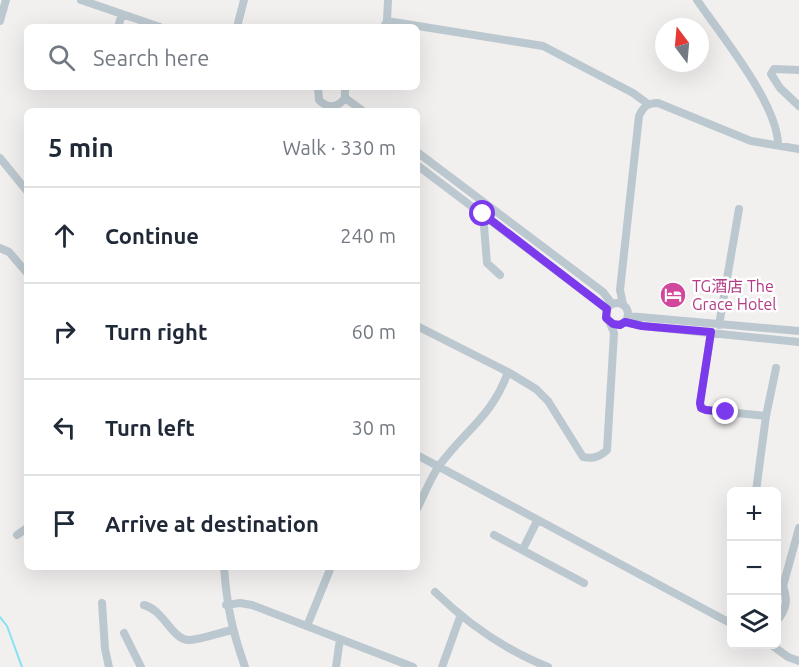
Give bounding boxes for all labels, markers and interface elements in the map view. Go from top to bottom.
north arrow [655,18,709,72]
search box [24,24,420,90]
icon: search [45,41,78,74]
text: Search here [93,45,209,70]
text: 5 min [48,133,114,162]
text: Walk · 330 m [283,136,396,159]
route start [469,200,495,226]
icon: ahead [48,219,81,252]
text: Continue [105,223,199,248]
text: 240 m [340,224,396,247]
place label: TG酒店 The Grace Hotel [692,277,777,313]
hotel icon: TG酒店 The Grace Hotel [658,280,688,310]
icon: right [48,315,81,348]
text: Turn right [105,319,207,344]
text: 60 m [352,320,396,343]
route end [712,398,738,424]
icon: left [48,411,81,444]
text: Turn left [105,415,195,440]
text: 30 m [352,416,396,439]
map controls [727,487,781,649]
button: + [727,487,781,541]
icon: arrive [48,507,81,540]
text: Arrive at destination [105,511,319,536]
button: − [727,541,781,595]
button: layers [727,595,781,649]

